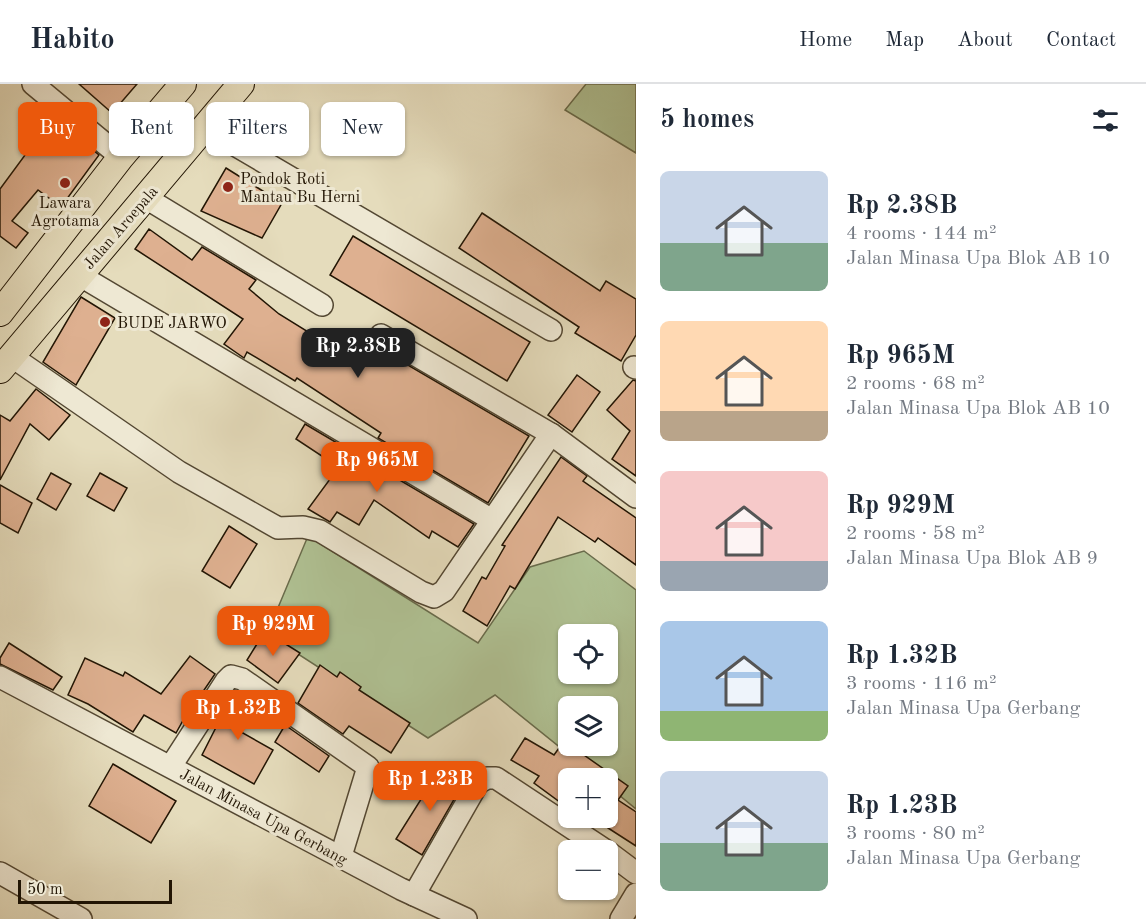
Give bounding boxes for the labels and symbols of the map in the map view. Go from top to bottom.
place label: Pondok Roti Mantau Bu Herni [240,172,360,206]
marker: Lawara Agrotama [58,176,72,190]
marker: Pondok Roti Mantau Bu Herni [221,180,235,194]
street label: Jalan Aroepala [81,184,162,273]
place label: Lawara Agrotama [30,196,100,230]
marker: BUDE JARWO [98,315,112,329]
place label: BUDE JARWO [117,316,227,332]
pin: Rp 2.38B [296,328,420,379]
pin: Rp 965M [322,442,432,493]
pin: Rp 929M [218,606,328,657]
pin: Rp 1.32B [176,690,300,741]
pin: Rp 1.23B [368,761,492,812]
street label: Jalan Minasa Upa Gerbang [177,767,350,869]
scale bar [18,877,172,904]

